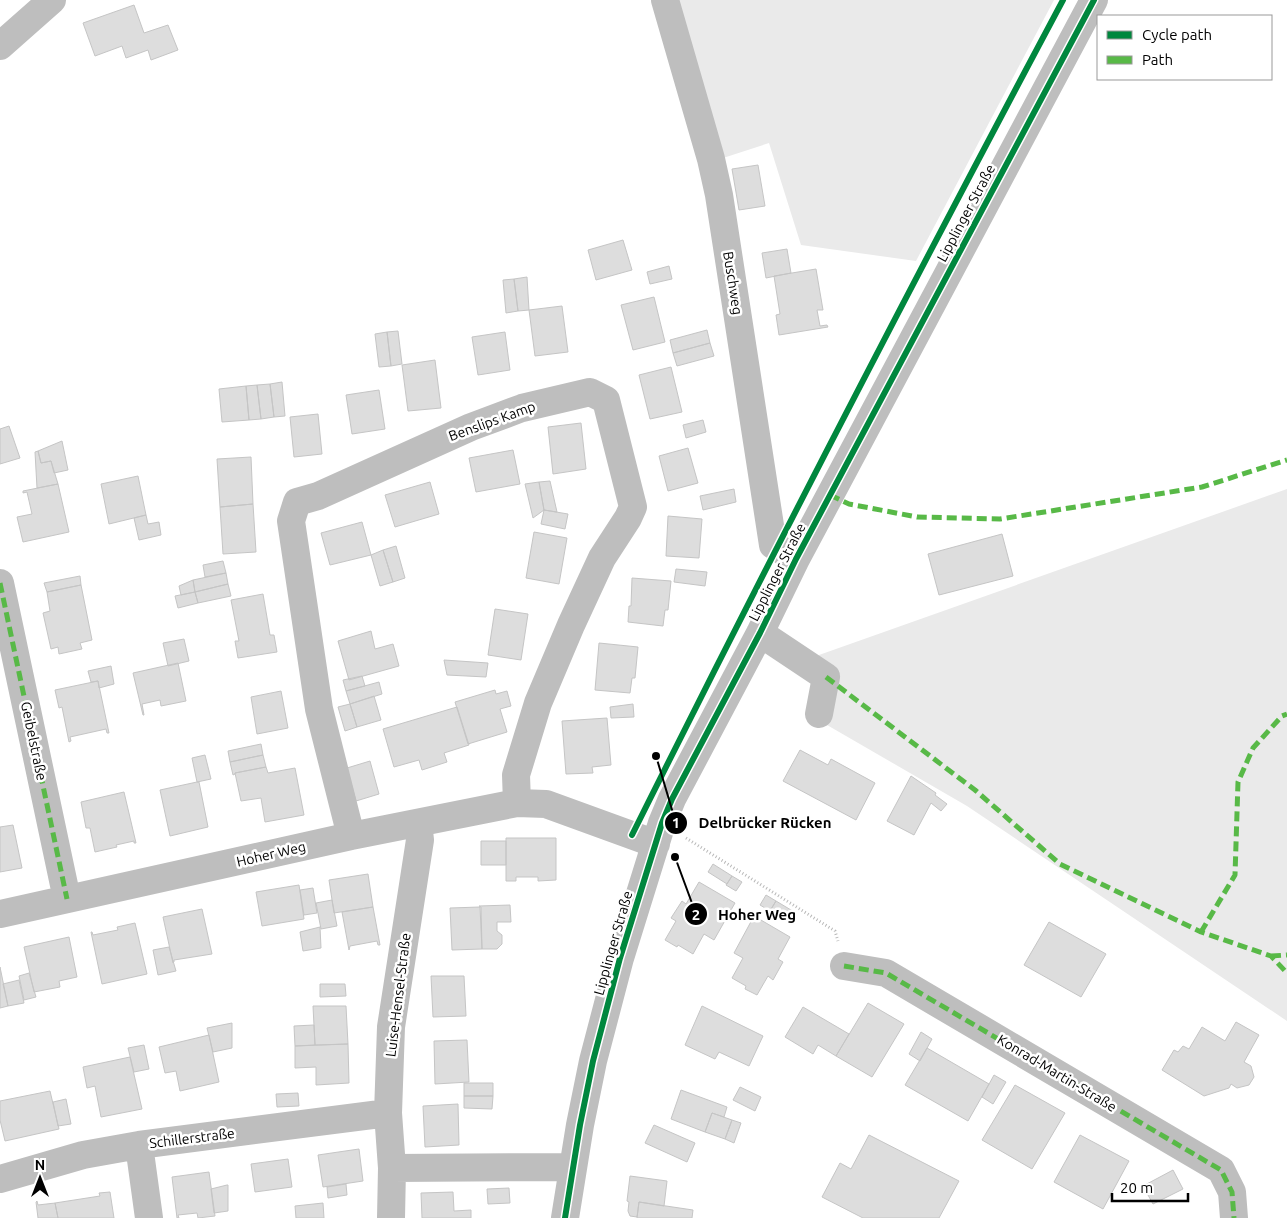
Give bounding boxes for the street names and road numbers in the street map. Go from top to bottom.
street label: Lipplinger Straße [934,162,998,264]
street label: Buschweg [720,250,746,316]
street label: Benslips Kamp [446,398,538,444]
street label: Lipplinger Straße [745,520,809,624]
street label: Geibelstraße [18,700,50,782]
street label: Hoher Weg [235,838,307,870]
street label: Lipplinger Straße [590,889,636,997]
street label: Luise-Hensel-Straße [382,932,414,1058]
street label: Konrad-Martin-Straße [994,1031,1120,1115]
street label: Schillerstraße [148,1125,236,1151]

